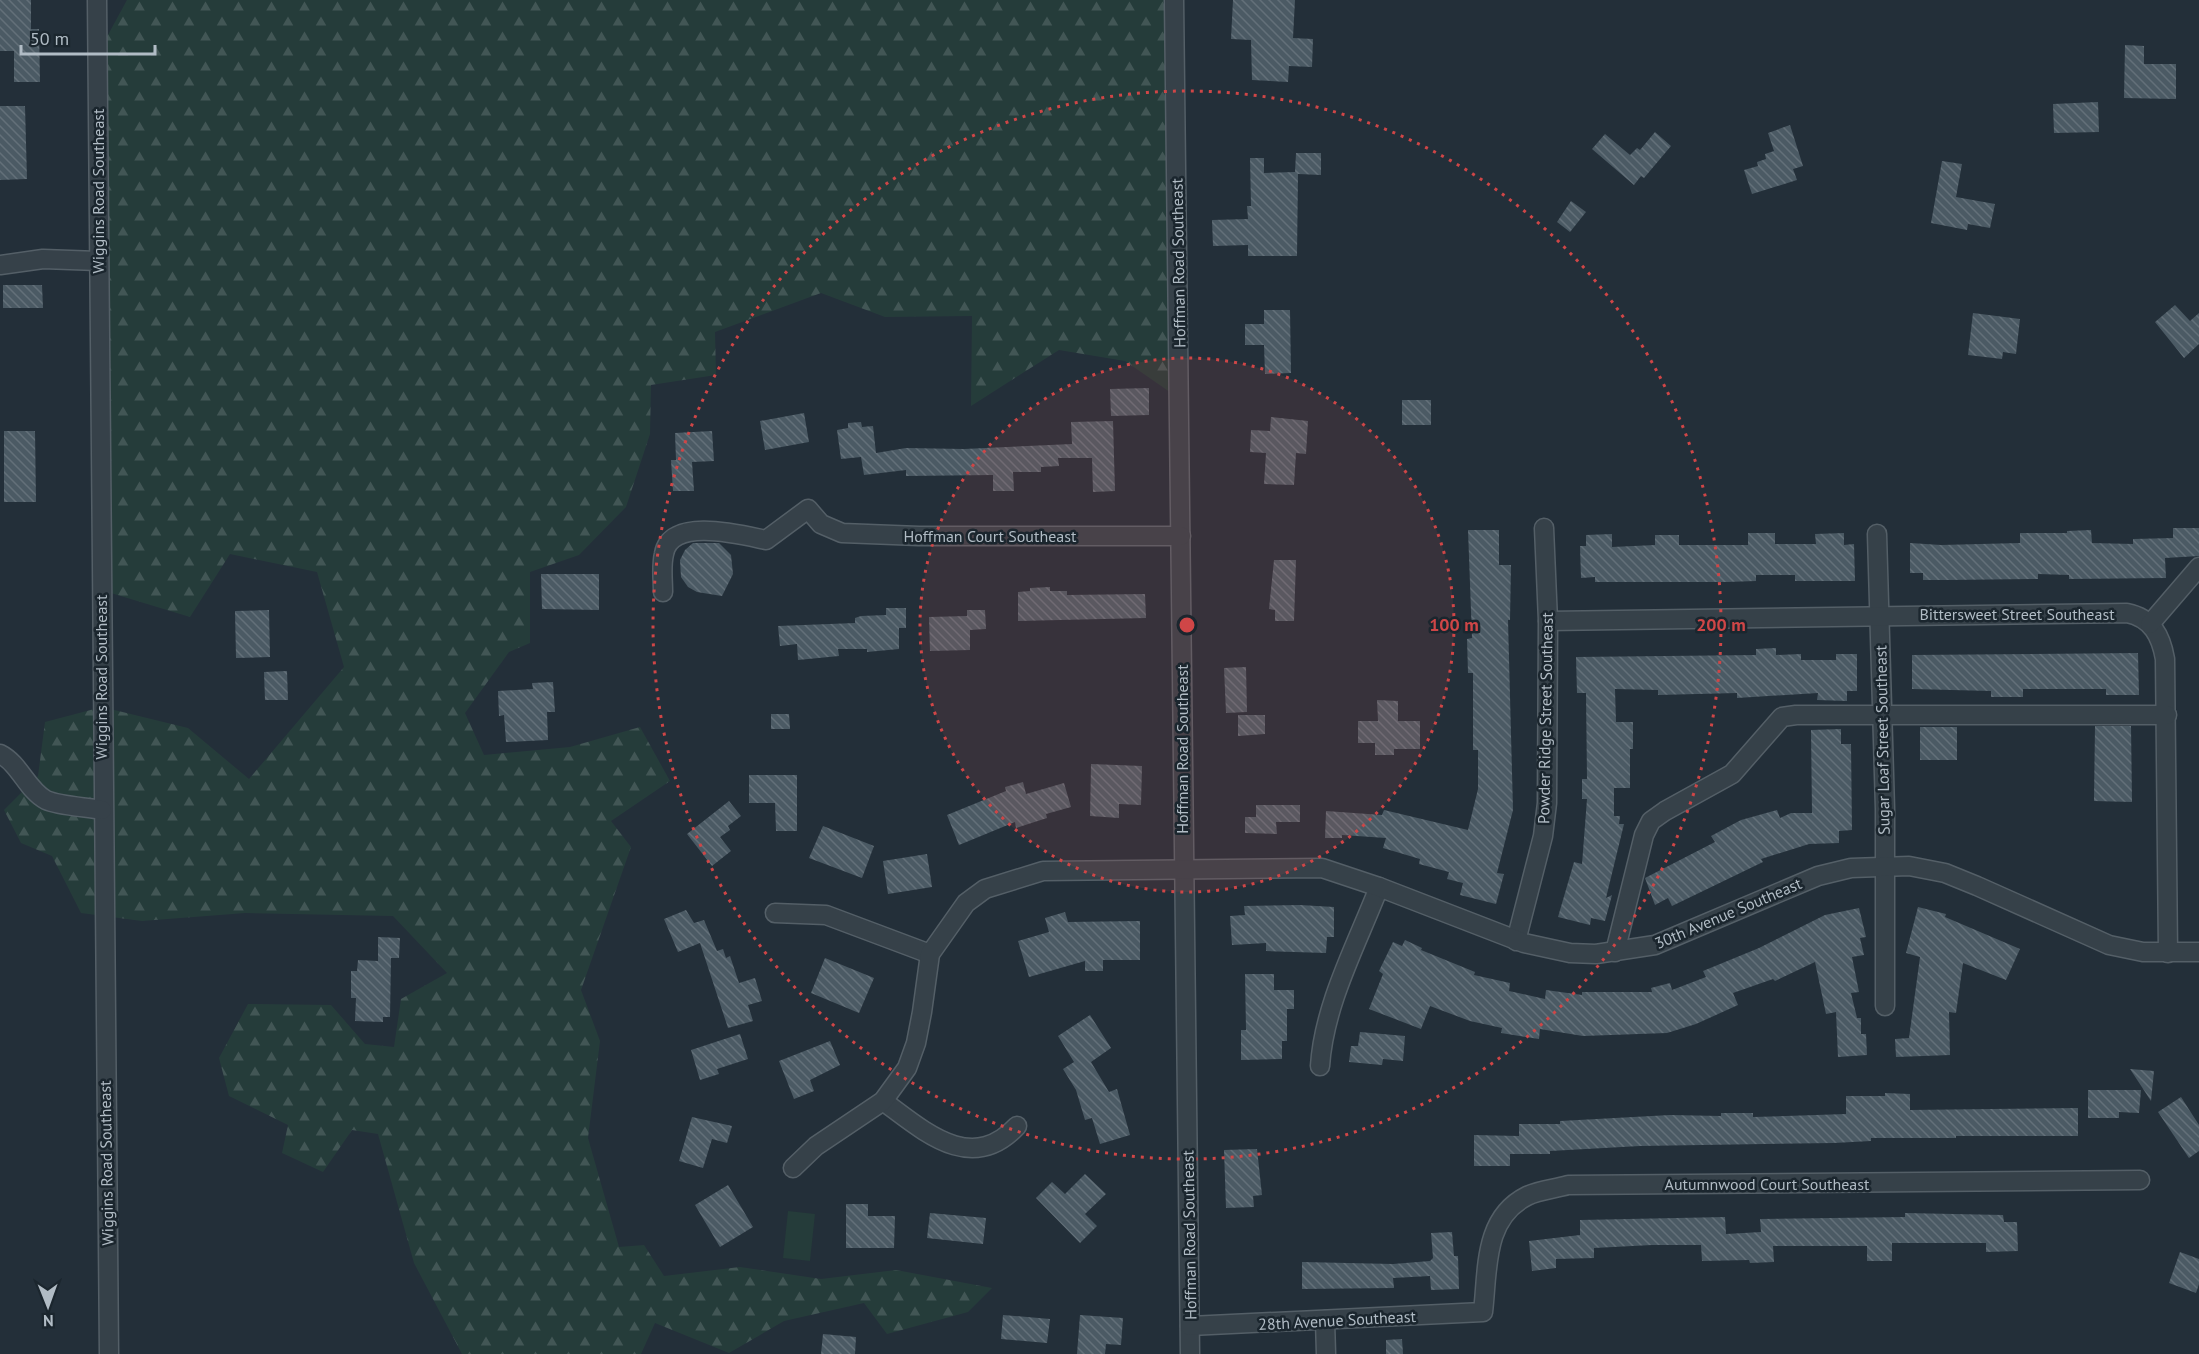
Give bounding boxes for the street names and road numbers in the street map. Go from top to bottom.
street label: Wiggins Road Southeast [88,108,108,274]
street label: Hoffman Road Southeast [1167,177,1189,348]
street label: Hoffman Court Southeast [904,526,1077,546]
street label: Wiggins Road Southeast [91,594,111,760]
street label: Bittersweet Street Southeast [1919,604,2115,624]
street label: Powder Ridge Street Southeast [1533,611,1557,824]
street label: Sugar Loaf Street Southeast [1870,644,1894,835]
street label: Hoffman Road Southeast [1172,664,1192,834]
street label: 30th Avenue Southeast [1652,873,1805,953]
street label: Wiggins Road Southeast [95,1080,117,1246]
street label: Hoffman Road Southeast [1178,1149,1200,1320]
street label: Autumnwood Court Southeast [1665,1174,1870,1194]
street label: 28th Avenue Southeast [1258,1306,1417,1334]

